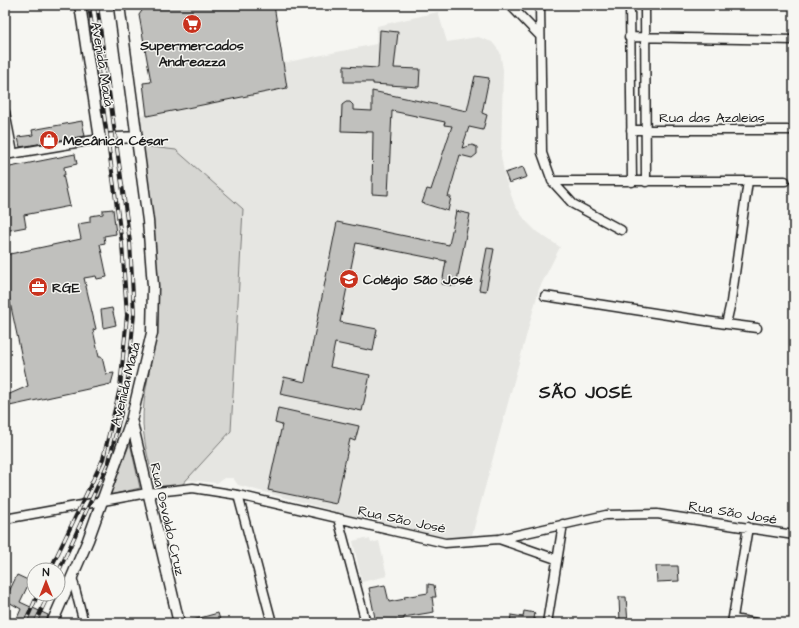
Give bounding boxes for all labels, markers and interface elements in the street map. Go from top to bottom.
supermarket icon: Supermercados Andreazza [181,13,203,35]
street label: Avenida Mauá [85,20,119,108]
place label: Supermercados Andreazza [139,36,244,72]
street label: Rua das Azaleias [659,108,765,128]
shop icon: Mecânica César [38,129,60,151]
place label: Mecânica César [63,131,168,151]
school or university icon: Colégio São José [338,268,360,290]
place label: Colégio São José [363,270,473,291]
office icon: RGE [27,276,49,298]
place label: RGE [52,278,81,298]
street label: Avenida Mauá [106,340,146,428]
district label: SÃO JOSÉ [538,380,633,405]
street label: Rua Osvaldo Cruz [144,461,190,578]
street label: Rua São José [687,496,779,530]
street label: Rua São José [356,501,448,539]
north arrow [26,562,66,602]
text: N [43,565,50,580]

